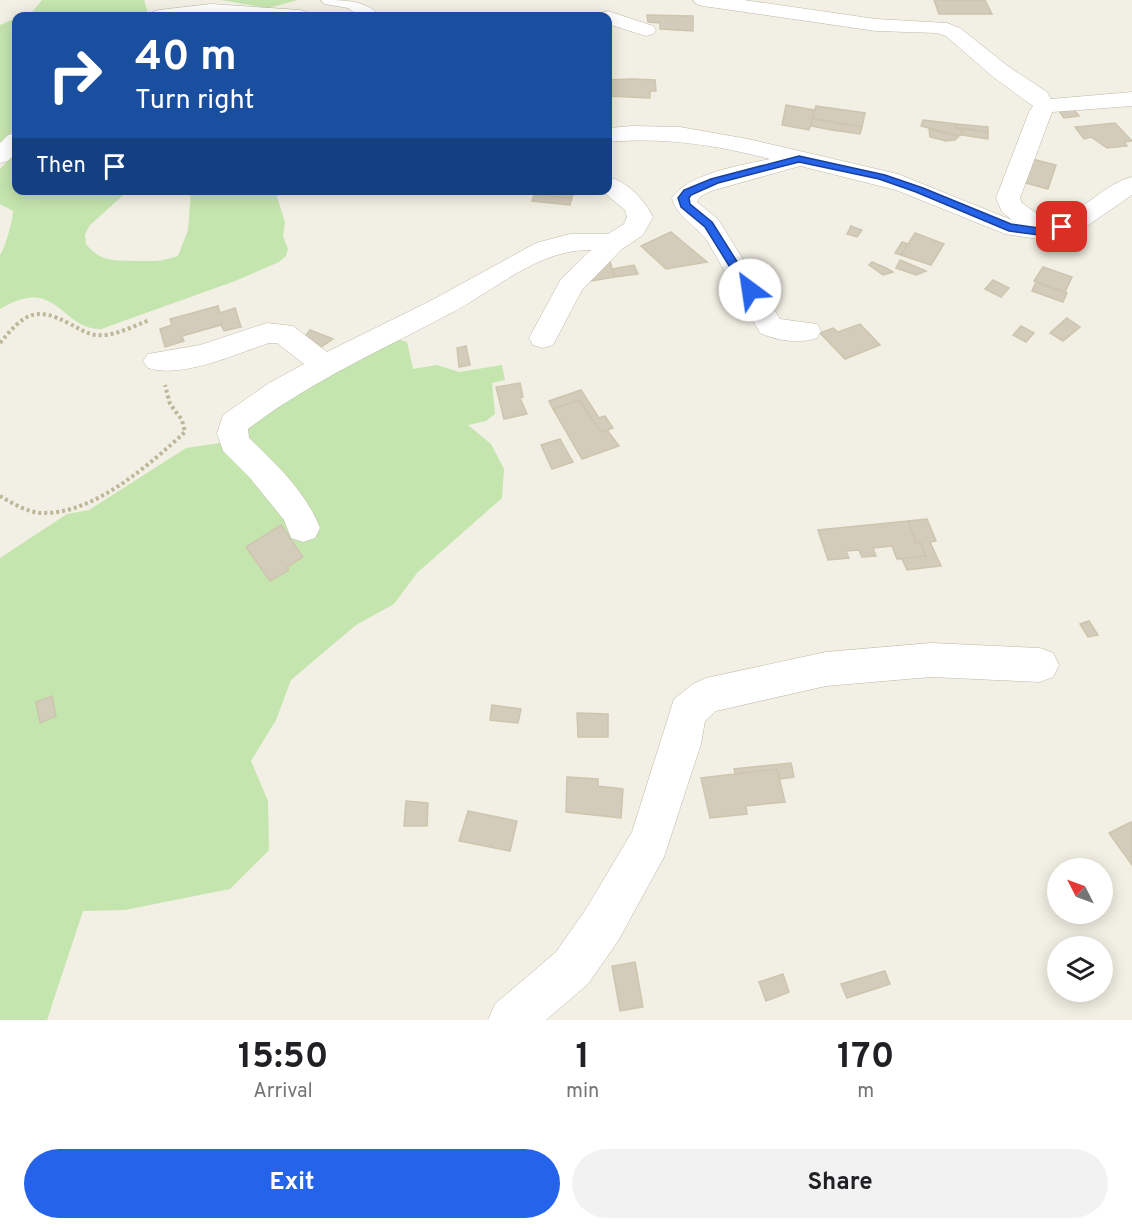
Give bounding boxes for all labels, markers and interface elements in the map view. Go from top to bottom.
text: 40 m [135,32,237,85]
icon: right [36,36,114,114]
text: Turn right [135,84,254,118]
icon: arrive [98,150,131,183]
text: Then [36,153,86,180]
pin [1036,201,1087,252]
icon: arrive [1045,210,1078,243]
position arrow [718,258,782,322]
north arrow [1047,858,1113,924]
map controls [1047,858,1113,1002]
button: layers [1047,936,1113,1002]
text: 15:50 [238,1035,328,1081]
text: 1 [575,1035,590,1081]
text: 170 [837,1035,894,1081]
text: Arrival [253,1079,313,1105]
text: min [566,1079,599,1105]
text: m [857,1079,874,1105]
button: Exit [24,1149,560,1218]
button: Share [572,1149,1108,1218]

